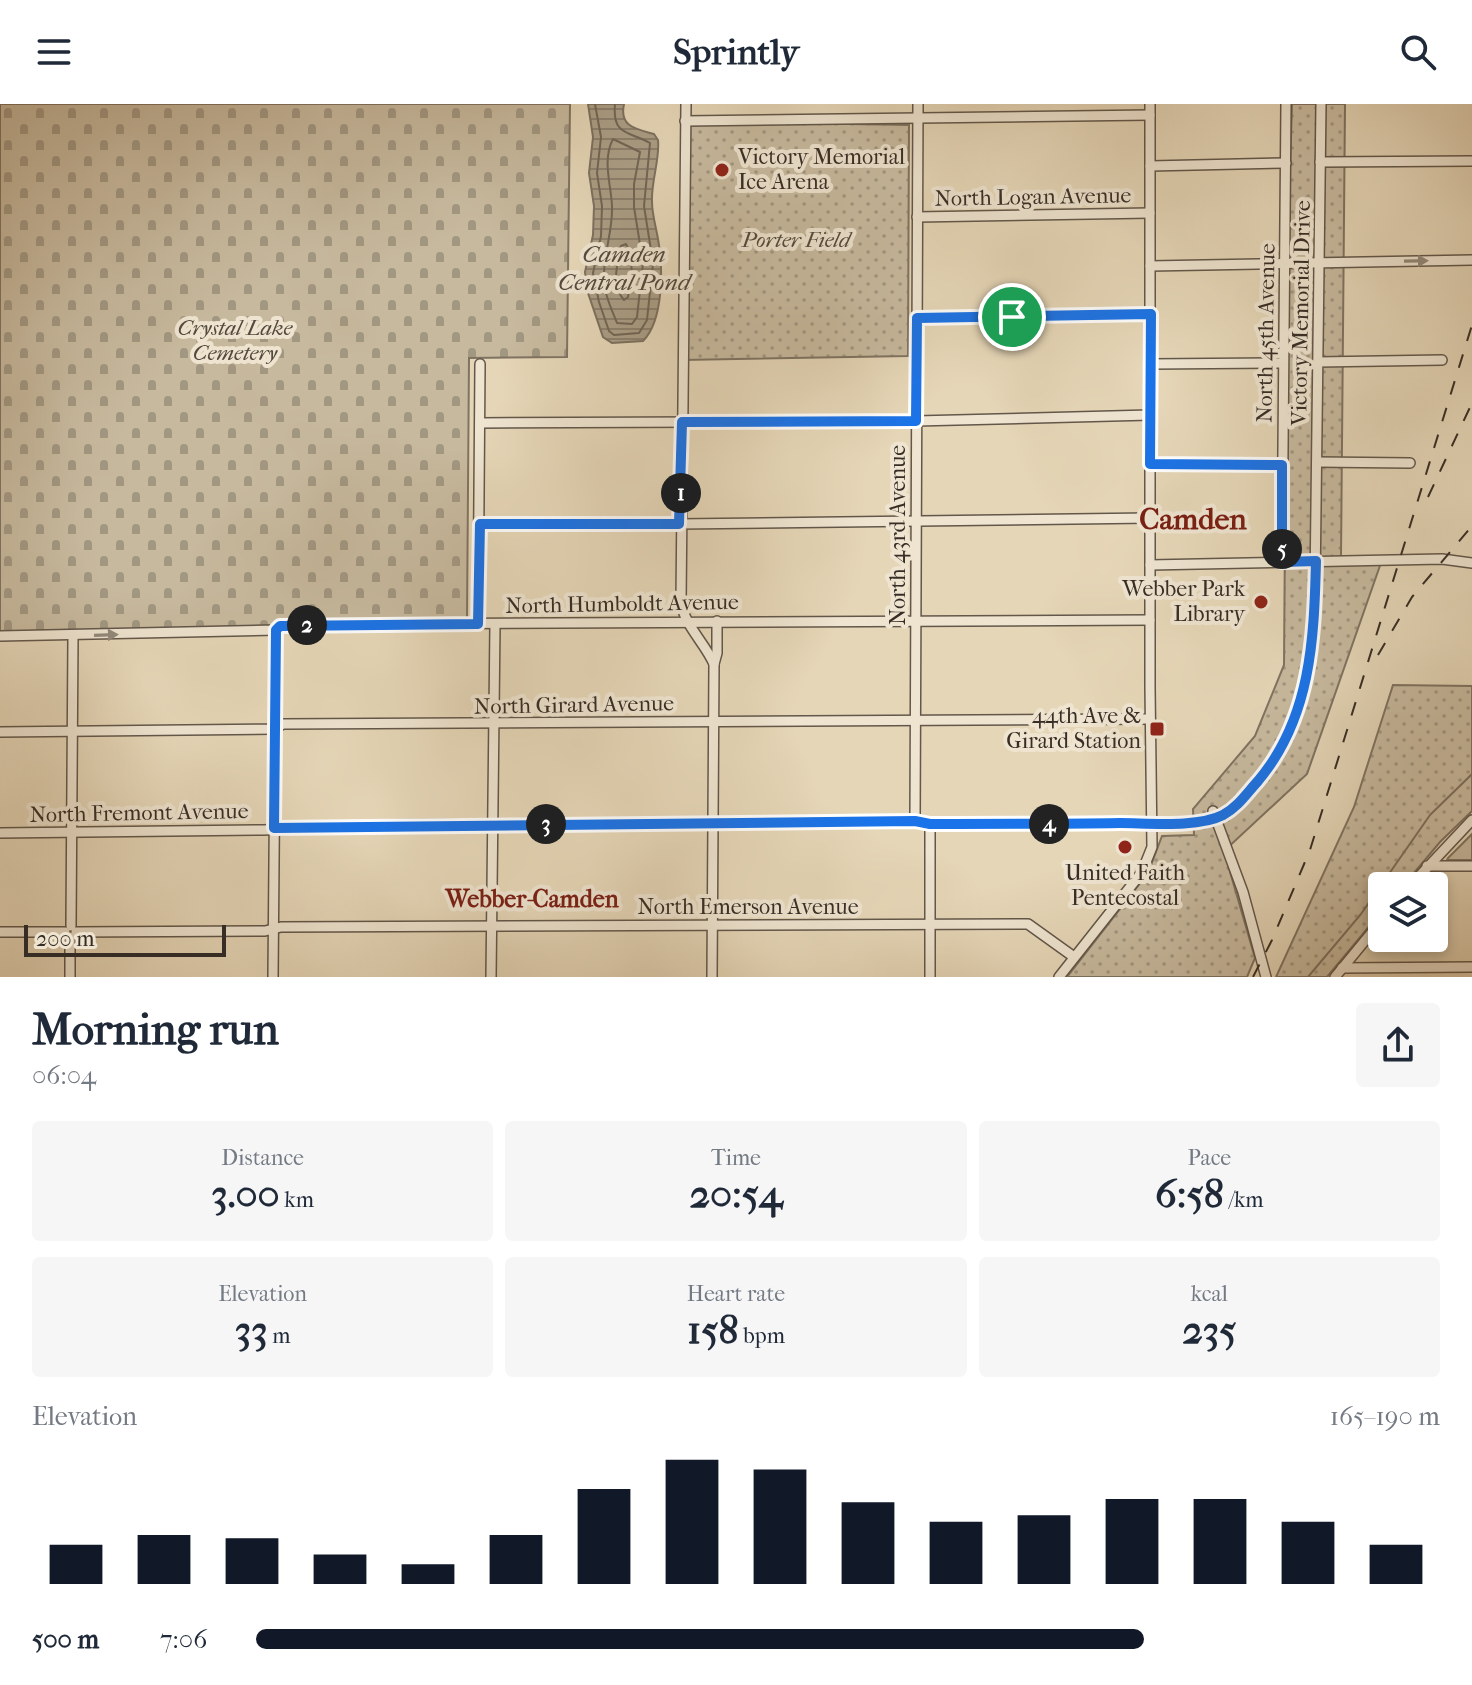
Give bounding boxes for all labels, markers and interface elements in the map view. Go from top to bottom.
icon: menu [32,30,76,74]
icon: search [1396,30,1440,74]
text: Sprintly [673,31,799,73]
place label: Victory Memorial Ice Arena [737,144,905,195]
marker: Victory Memorial Ice Arena [713,161,731,179]
street label: North Logan Avenue [934,182,1132,212]
street label: Victory Memorial Drive [1286,200,1316,427]
park label: Porter Field [741,227,853,253]
water label: Camden Central Pond [558,240,693,296]
street label: North 45th Avenue [1251,243,1281,423]
one-way arrow [1404,255,1429,267]
pin [978,283,1046,351]
icon: arrive [990,295,1034,339]
park label: Crystal Lake Cemetery [178,315,294,366]
street label: North 43rd Avenue [885,445,911,625]
pin: 1 [661,473,701,513]
text: 1 [677,480,685,506]
district label: Camden [1139,502,1247,537]
pin: 5 [1262,529,1302,569]
text: 5 [1277,536,1287,562]
place label: Webber Park Library [1121,576,1246,627]
street label: North Humboldt Avenue [505,589,739,619]
marker: Webber Park Library [1252,593,1270,611]
pin: 2 [287,605,327,645]
text: 2 [301,612,313,638]
one-way arrow [94,628,119,641]
street label: North Girard Avenue [474,690,674,720]
place label: 44th Ave & Girard Station [1006,703,1141,754]
marker: 44th Ave & Girard Station [1148,720,1166,738]
street label: North Fremont Avenue [29,798,249,828]
pin: 3 [526,804,566,844]
pin: 4 [1029,804,1069,844]
text: 3 [541,811,551,837]
text: 4 [1043,811,1056,837]
marker: United Faith Pentecostal [1116,838,1134,856]
place label: United Faith Pentecostal [1065,860,1186,911]
map controls [1368,872,1448,952]
button: layers [1368,872,1448,952]
district label: Webber-Camden [444,885,620,913]
street label: North Emerson Avenue [637,894,859,920]
scale bar [24,921,226,957]
text: 200 m [36,926,95,952]
button: share [1356,1003,1440,1087]
text: Morning run [32,1004,279,1055]
text: 06:04 [32,1060,96,1091]
text: Distance [221,1145,304,1171]
text: Time [711,1145,761,1171]
text: Pace [1187,1145,1231,1171]
text: 3.00 [211,1171,280,1217]
text: 20:54 [689,1171,783,1217]
text: 6:58 [1155,1171,1224,1217]
text: km [280,1187,314,1213]
text: /km [1224,1187,1264,1213]
text: Elevation [218,1281,307,1307]
text: Heart rate [687,1281,785,1307]
text: kcal [1191,1281,1228,1307]
text: 33 [235,1307,268,1353]
text: 158 [687,1307,739,1353]
text: 235 [1182,1307,1236,1353]
text: m [268,1323,291,1349]
text: bpm [739,1323,785,1349]
text: Elevation [32,1401,137,1432]
text: 165–190 m [1330,1401,1440,1432]
text: 500 m [32,1624,99,1655]
text: 7:06 [160,1624,207,1655]

